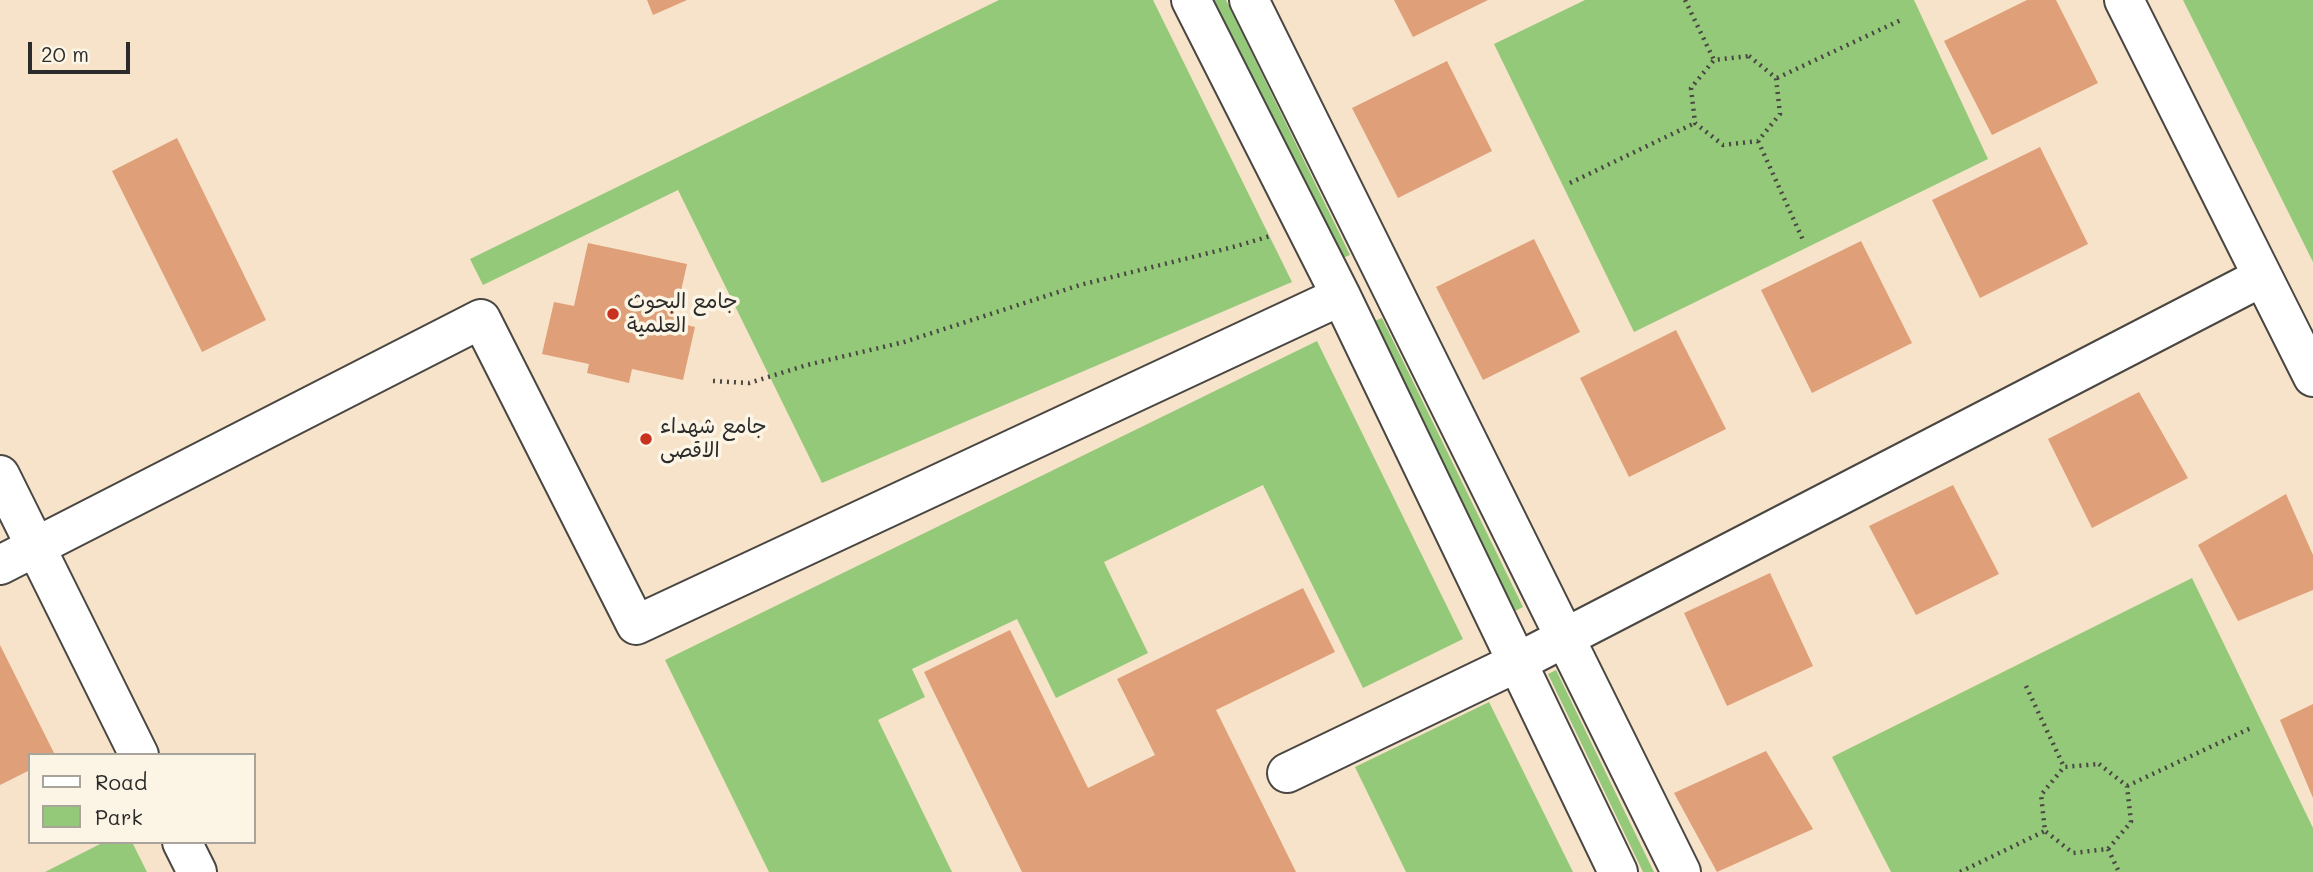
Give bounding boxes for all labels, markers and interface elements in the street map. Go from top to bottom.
scale bar [32,28,133,72]
text: 20 m [41,40,89,67]
place label: جامع البحوث العلمية [627,289,738,339]
marker: جامع البحوث العلمية [605,306,621,322]
place label: جامع شهداء الاقصى [660,414,767,464]
marker: جامع شهداء الاقصى [638,431,654,447]
legend [28,753,256,844]
text: Road [95,768,147,795]
text: Park [95,803,143,830]

